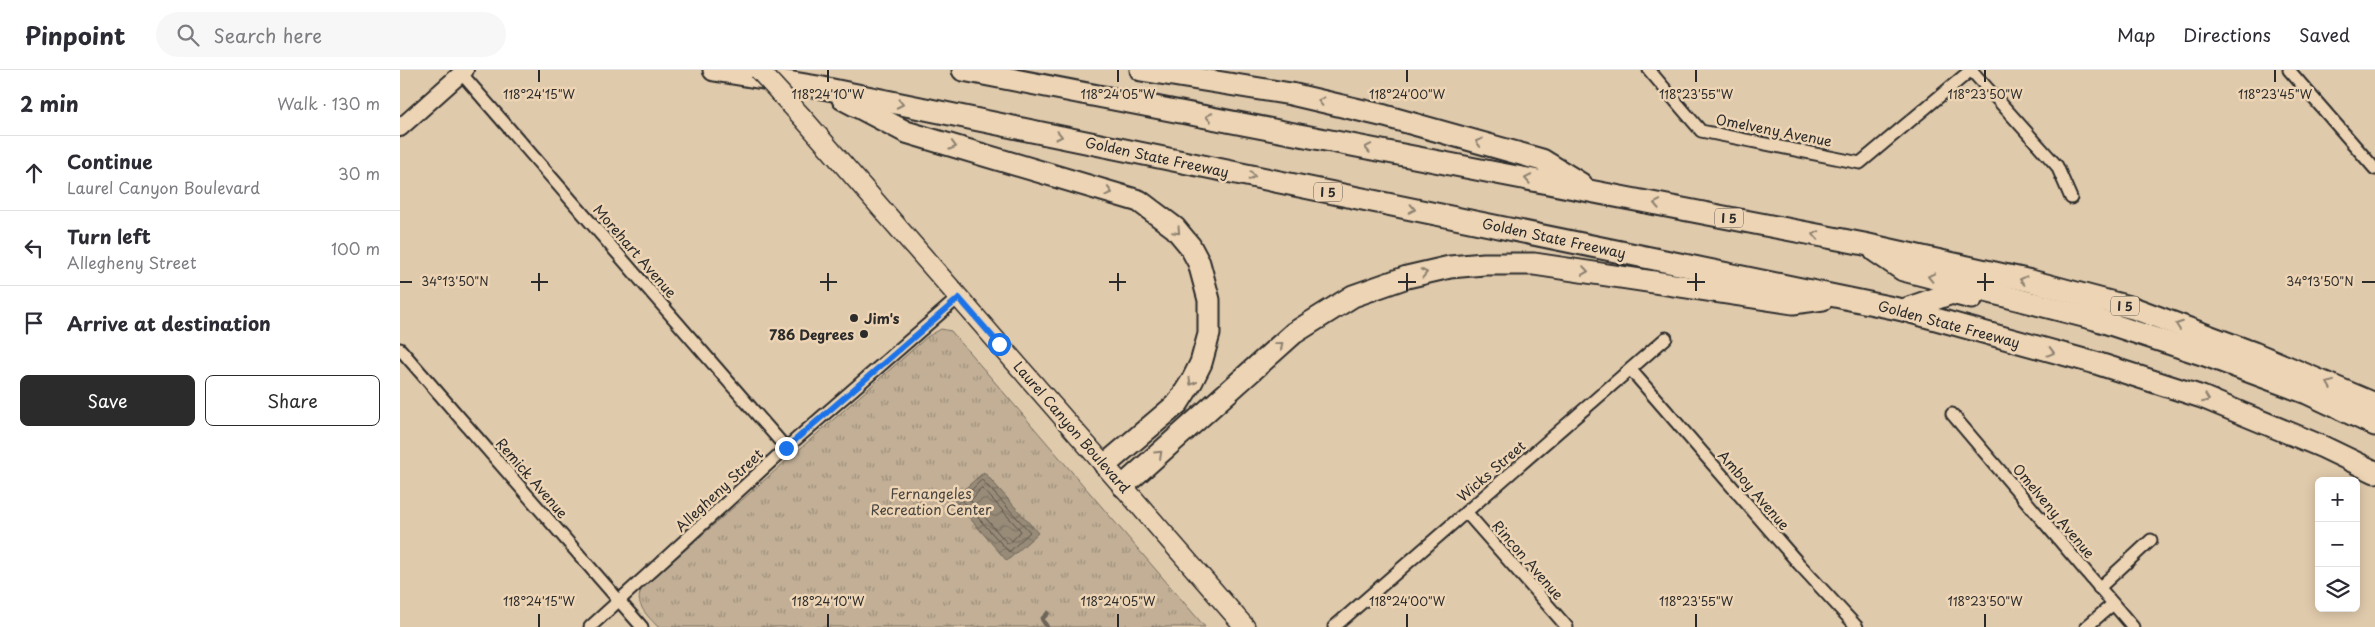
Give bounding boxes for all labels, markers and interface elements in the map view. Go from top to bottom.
search box [156,12,506,57]
text: Pinpoint [25,17,126,53]
icon: search [174,21,202,49]
text: Search here [214,21,322,49]
text: Map [2117,21,2155,48]
text: Directions [2183,21,2271,48]
text: Saved [2299,21,2350,48]
text: 118°24'15"W [503,85,576,103]
text: 118°24'10"W [792,85,865,103]
text: 118°24'05"W [1081,85,1156,103]
text: 118°24'00"W [1369,85,1446,103]
text: 118°23'55"W [1659,85,1734,103]
text: 118°23'50"W [1948,85,2023,103]
text: 118°23'45"W [2238,85,2313,103]
text: 2 min [20,87,79,119]
text: Walk · 130 m [277,91,380,115]
one-way arrow [1317,96,1326,107]
one-way arrow [895,98,904,108]
street label: Omelveny Avenue [1714,108,1834,152]
one-way arrow [1204,112,1213,123]
one-way arrow [1055,131,1063,141]
street label: Golden State Freeway [1083,132,1231,182]
one-way arrow [1475,138,1483,148]
one-way arrow [948,140,956,150]
one-way arrow [1364,143,1373,153]
text: Continue [67,147,153,175]
icon: ahead [20,159,48,187]
text: 30 m [338,161,380,185]
one-way arrow [1248,170,1257,181]
one-way arrow [1523,174,1532,184]
text: Laurel Canyon Boulevard [67,175,260,199]
road number: I 5 [1314,182,1342,202]
one-way arrow [1104,187,1112,197]
one-way arrow [1652,199,1661,209]
street label: Morehart Avenue [588,200,682,303]
one-way arrow [1407,203,1416,214]
road number: I 5 [1715,208,1743,228]
street label: Golden State Freeway [1480,213,1628,263]
text: Turn left [67,222,151,250]
one-way arrow [1171,226,1180,235]
one-way arrow [1812,230,1821,240]
icon: left [20,234,48,262]
text: 100 m [331,236,380,260]
text: Allegheny Street [67,250,196,274]
one-way arrow [1581,265,1589,276]
one-way arrow [1419,268,1428,279]
text: 34°13'50"N [421,272,489,290]
one-way arrow [1927,272,1936,283]
text: 34°13'50"N [2286,272,2354,290]
one-way arrow [2019,275,2028,285]
street label: Golden State Freeway [1876,295,2022,353]
road number: I 5 [2111,297,2139,316]
place label: Jim's [864,308,900,329]
icon: arrive [20,309,48,337]
text: Arrive at destination [67,309,271,337]
marker: Jim's [848,312,860,324]
one-way arrow [2175,321,2184,331]
place label: 786 Degrees [769,324,854,345]
marker: 786 Degrees [858,328,870,340]
route start [988,333,1011,356]
one-way arrow [1274,342,1283,350]
one-way arrow [2046,346,2055,356]
street label: Laurel Canyon Boulevard [1009,356,1136,498]
button: Save [20,375,195,426]
button: Share [205,375,380,426]
one-way arrow [1188,376,1198,385]
one-way arrow [2327,380,2335,390]
one-way arrow [2201,393,2210,403]
street label: Remick Avenue [491,433,573,523]
street label: Wicks Street [1452,435,1530,507]
route end [775,437,798,460]
street label: Allegheny Street [670,444,768,536]
street label: Amboy Avenue [1713,445,1795,535]
one-way arrow [1154,450,1163,459]
street label: Omelveny Avenue [2008,459,2100,563]
map controls [2315,477,2360,612]
button: + [2315,477,2360,522]
park label: Fernangeles Recreation Center [870,483,992,520]
street label: Rincon Avenue [1487,516,1569,605]
button: − [2315,522,2360,567]
button: layers [2315,567,2360,612]
text: 118°24'15"W [503,592,576,610]
text: 118°24'10"W [792,592,865,610]
text: 118°24'05"W [1081,592,1156,610]
text: 118°24'00"W [1369,592,1446,610]
text: 118°23'55"W [1659,592,1734,610]
text: 118°23'50"W [1948,592,2023,610]

